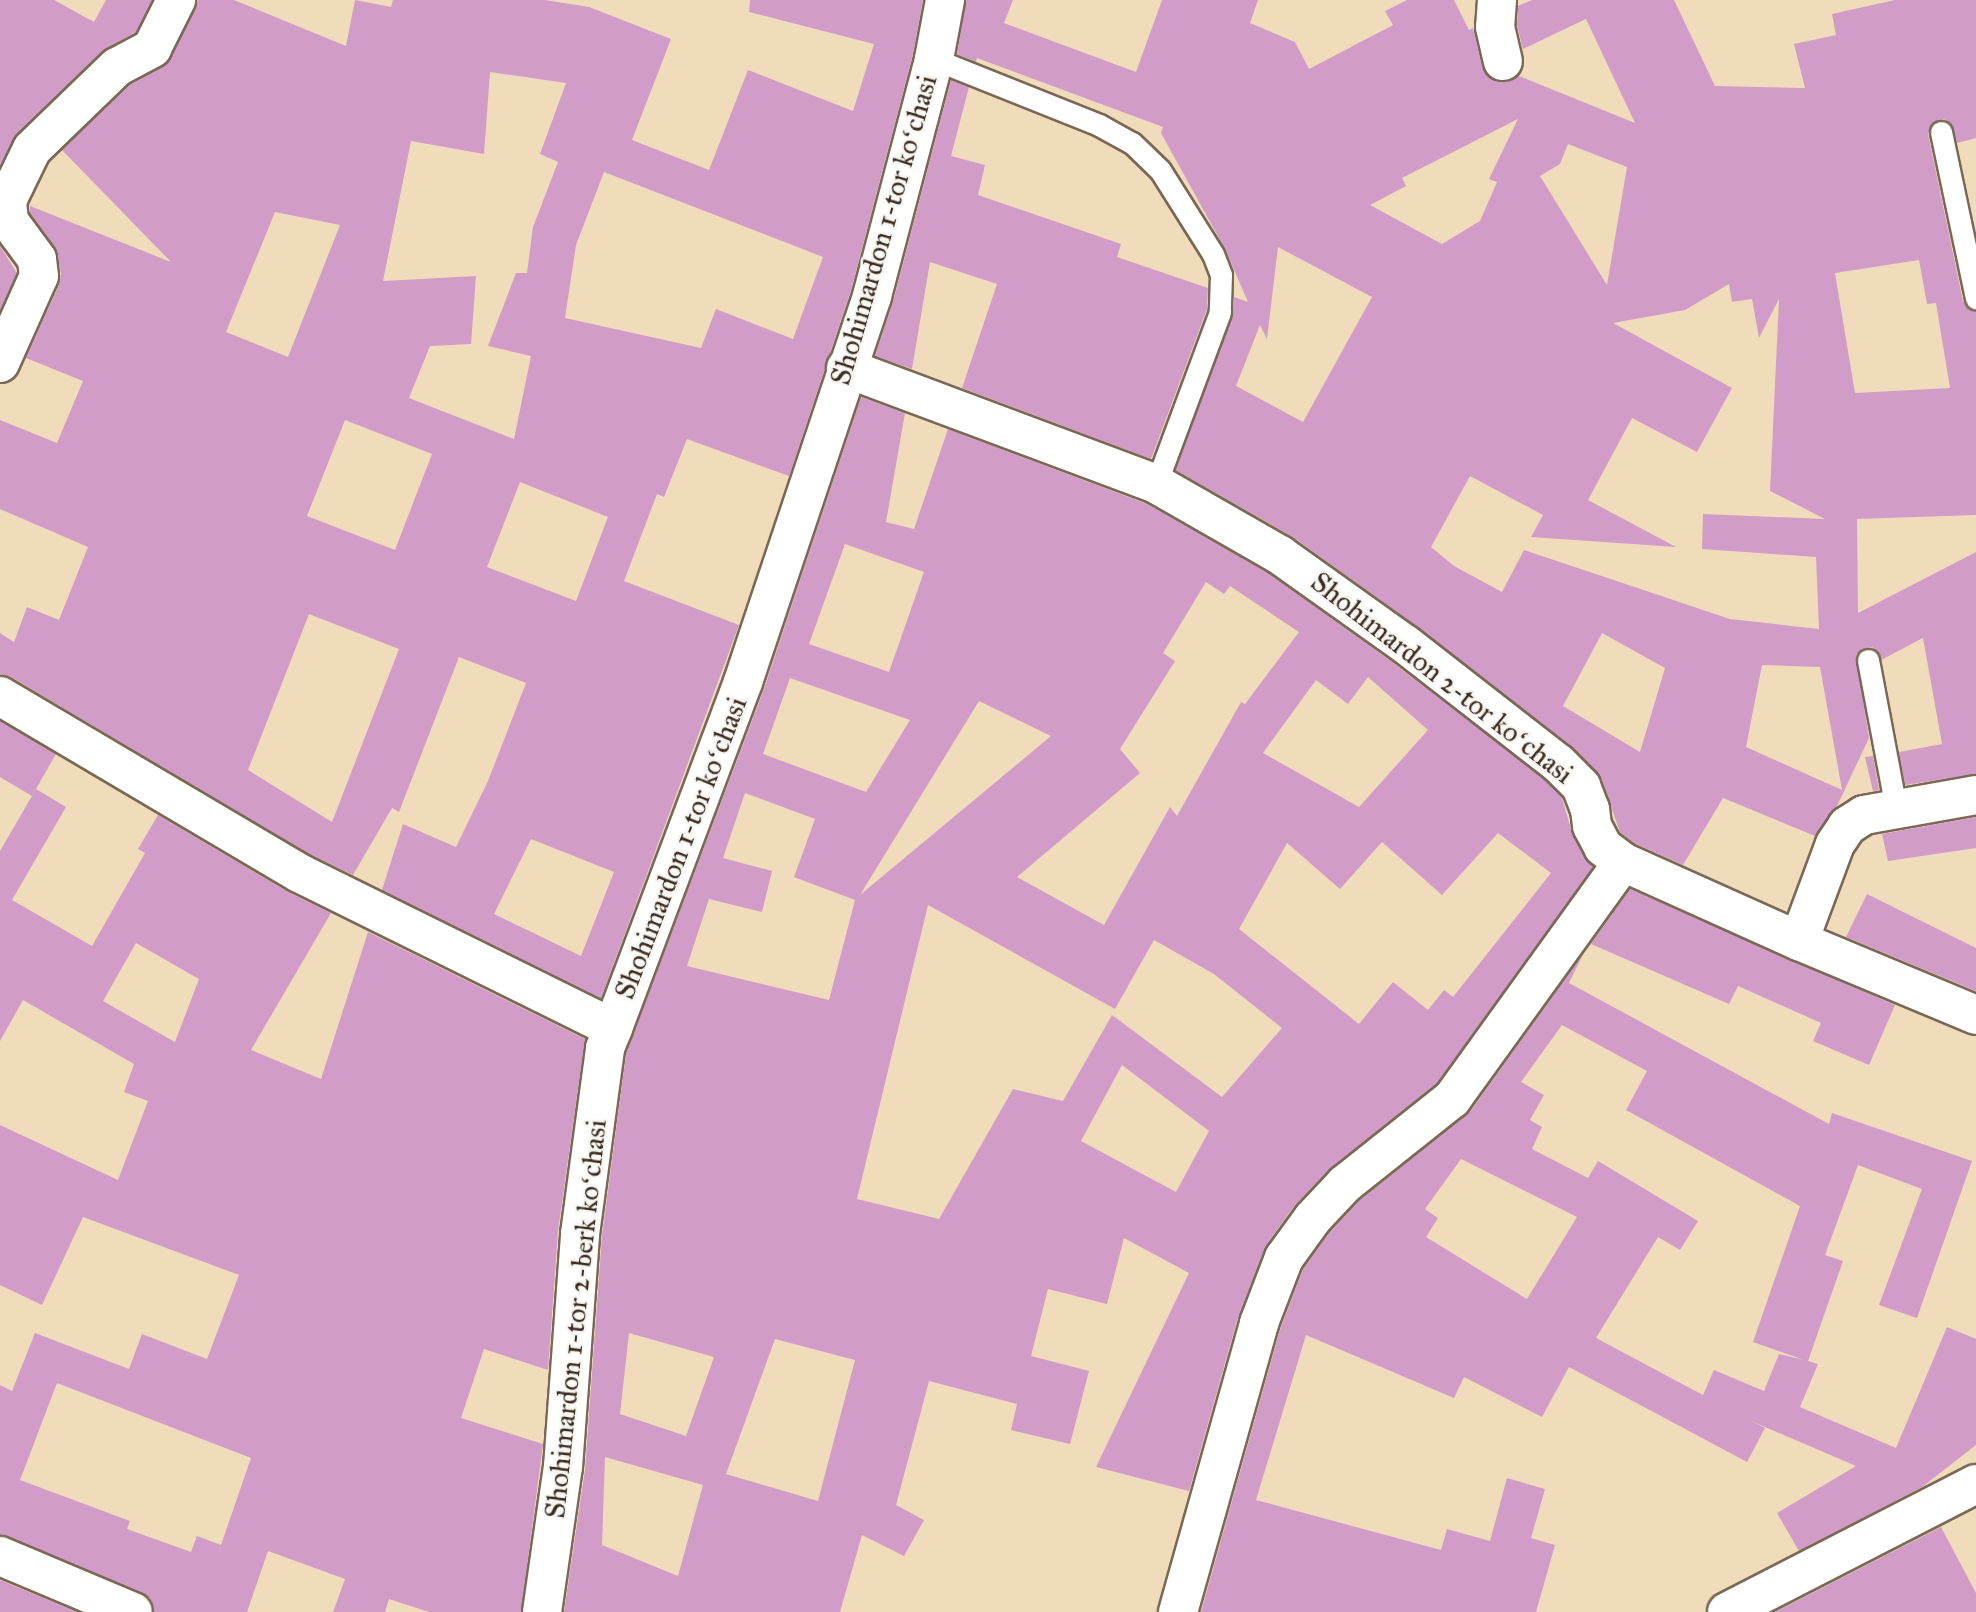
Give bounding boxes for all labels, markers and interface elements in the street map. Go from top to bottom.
street label: Shohimardon 1-tor koʻchasi [824,71,944,389]
street label: Shohimardon 2-tor koʻchasi [1304,565,1580,791]
street label: Shohimardon 1-tor koʻchasi [608,692,754,1004]
street label: Shohimardon 1-tor 2-berk koʻchasi [538,1118,614,1520]

